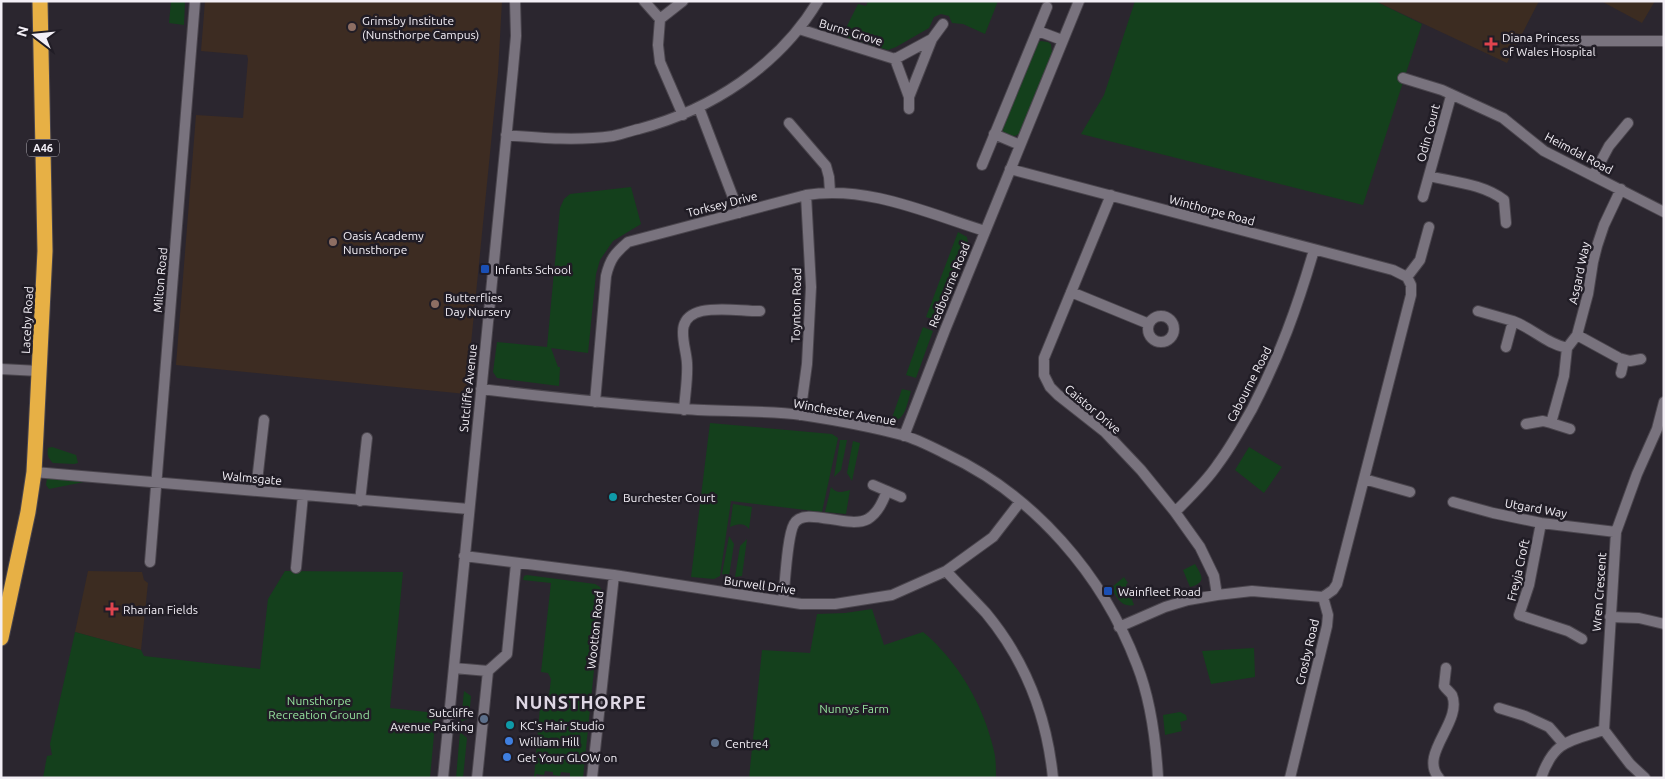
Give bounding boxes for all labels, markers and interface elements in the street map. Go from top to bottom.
north arrow [10,10,60,60]
place label: Grimsby Institute (Nunsthorpe Campus) [362,14,479,42]
street label: Burns Grove [818,16,884,48]
marker: Grimsby Institute (Nunsthorpe Campus) [346,21,358,33]
text: N [13,24,32,39]
place label: Diana Princess of Wales Hospital [1502,31,1596,58]
marker: Diana Princess of Wales Hospital [1484,37,1498,51]
street label: Odin Court [1414,102,1442,163]
street label: Heimdal Road [1543,130,1615,176]
road number: A46 [27,140,59,156]
street label: Torksey Drive [685,189,759,219]
street label: Winthorpe Road [1168,192,1256,228]
place label: Oasis Academy Nunsthorpe [343,229,424,256]
marker: Oasis Academy Nunsthorpe [327,236,339,248]
street label: Asgard Way [1566,240,1592,305]
street label: Redbourne Road [926,241,972,329]
street label: Milton Road [151,247,169,313]
marker: Infants School [479,263,491,275]
place label: Infants School [495,263,571,276]
street label: Toynton Road [789,268,803,342]
street label: Laceby Road [19,286,35,354]
place label: Butterflies Day Nursery [445,291,511,318]
marker: Butterflies Day Nursery [429,298,441,310]
street label: Sutcliffe Avenue [457,343,479,433]
street label: Cabourne Road [1224,344,1274,424]
street label: Caistor Drive [1062,382,1124,436]
street label: Winchester Avenue [792,397,898,427]
street label: Walmsgate [221,469,283,487]
marker: Burchester Court [607,491,619,503]
place label: Burchester Court [623,491,716,504]
street label: Utgard Way [1504,496,1568,520]
street label: Freyja Croft [1505,538,1531,602]
street label: Wren Crescent [1590,552,1608,632]
street label: Burwell Drive [723,574,797,596]
marker: Wainfleet Road [1102,585,1114,597]
place label: Wainfleet Road [1118,585,1201,598]
street label: Wootton Road [584,590,606,670]
marker: Rharian Fields [105,602,119,616]
place label: Rharian Fields [123,603,198,616]
street label: Crosby Road [1293,618,1321,686]
district label: NUNSTHORPE [515,692,647,712]
park label: Nunsthorpe Recreation Ground [268,694,370,721]
park label: Nunnys Farm [819,702,889,715]
place label: Sutcliffe Avenue Parking [390,706,474,733]
marker: Sutcliffe Avenue Parking [478,713,490,725]
marker: KC's Hair Studio [504,719,516,731]
place label: KC's Hair Studio [520,719,605,732]
marker: William Hill [503,735,515,747]
place label: William Hill [519,735,579,748]
marker: Centre4 [709,737,721,749]
place label: Centre4 [725,737,769,750]
marker: Get Your GLOW on [501,751,513,763]
place label: Get Your GLOW on [517,751,617,764]

